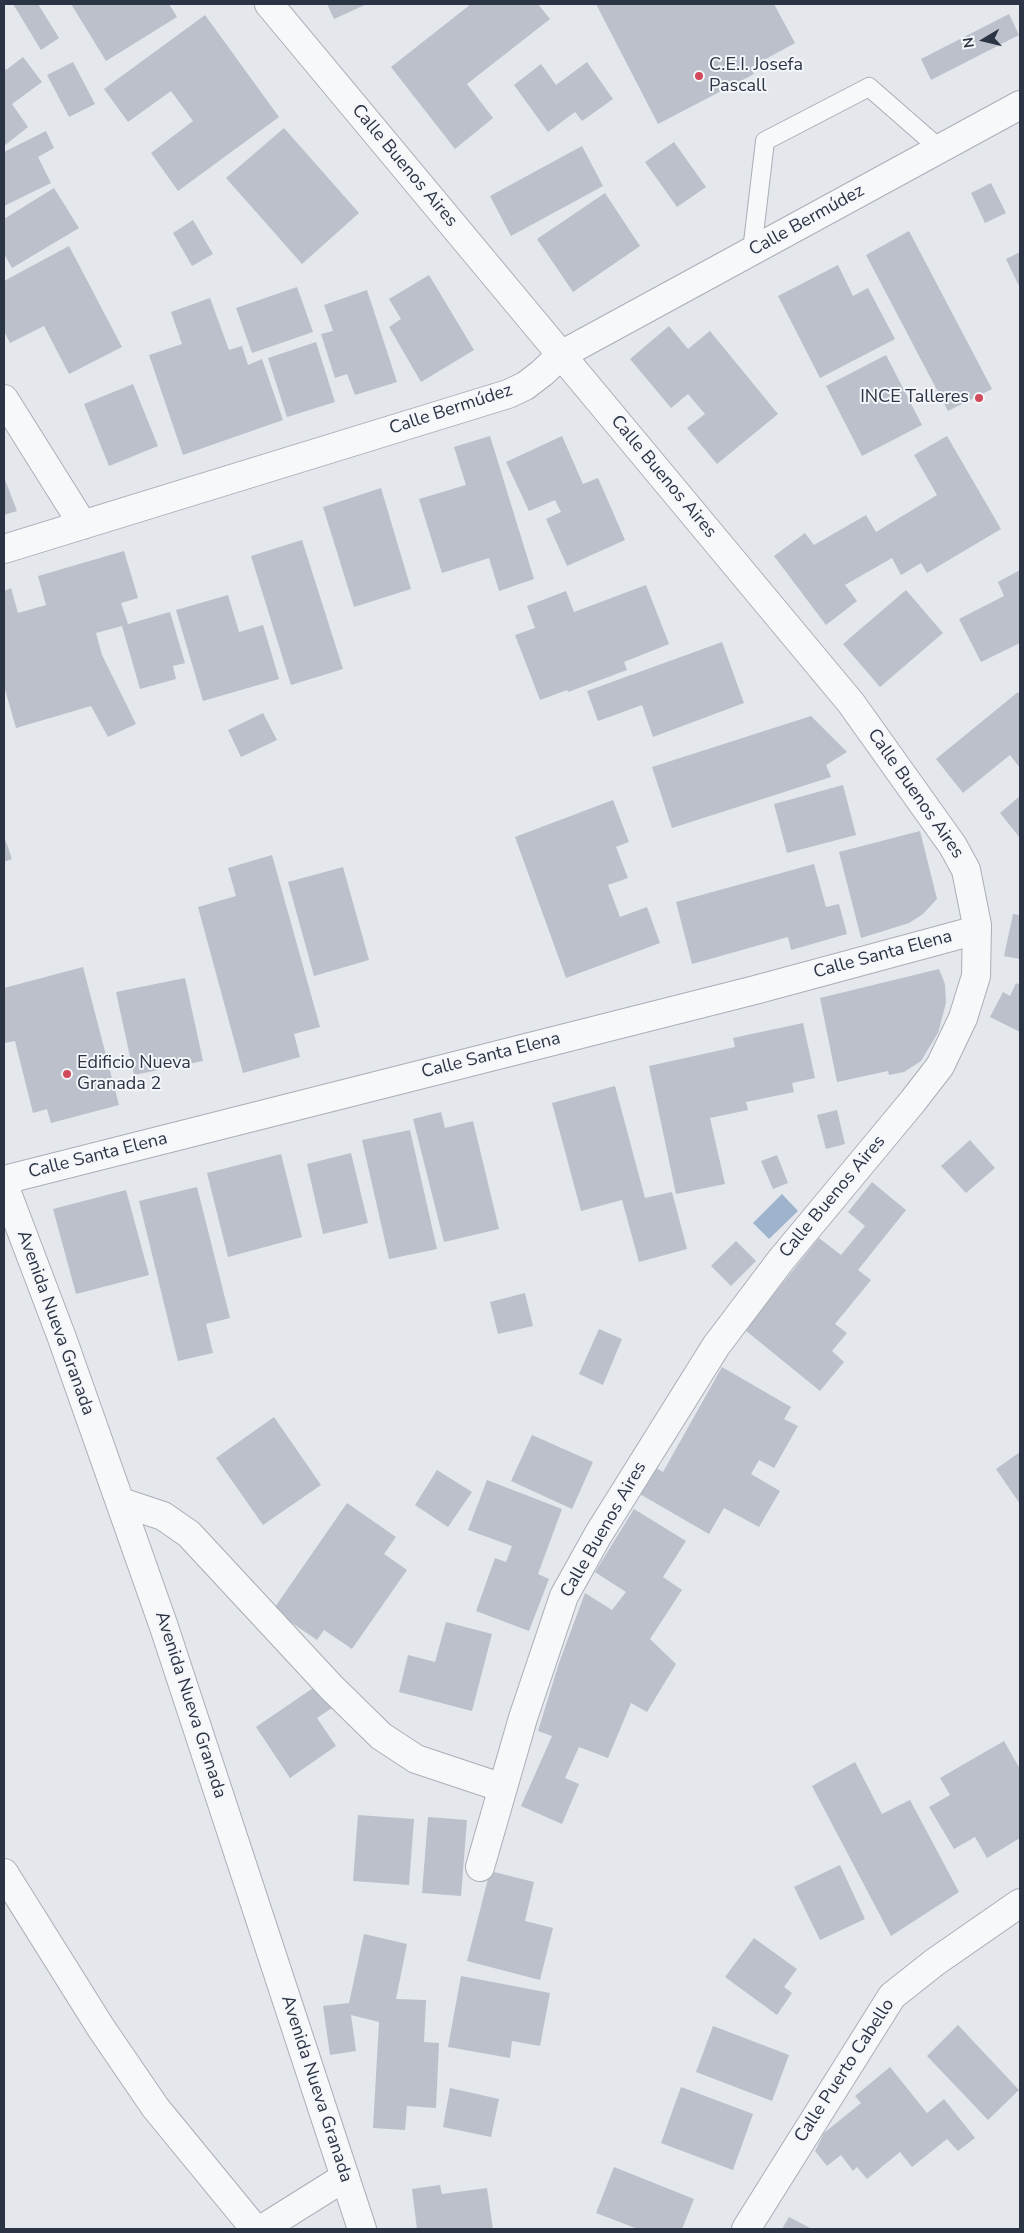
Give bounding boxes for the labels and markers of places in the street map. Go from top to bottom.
place label: C.E.I. Josefa Pascall [709,55,803,98]
marker: C.E.I. Josefa Pascall [693,70,705,82]
place label: INCE Talleres [860,387,969,409]
marker: INCE Talleres [973,392,985,404]
place label: Edificio Nueva Granada 2 [77,1053,191,1096]
marker: Edificio Nueva Granada 2 [61,1068,73,1080]

